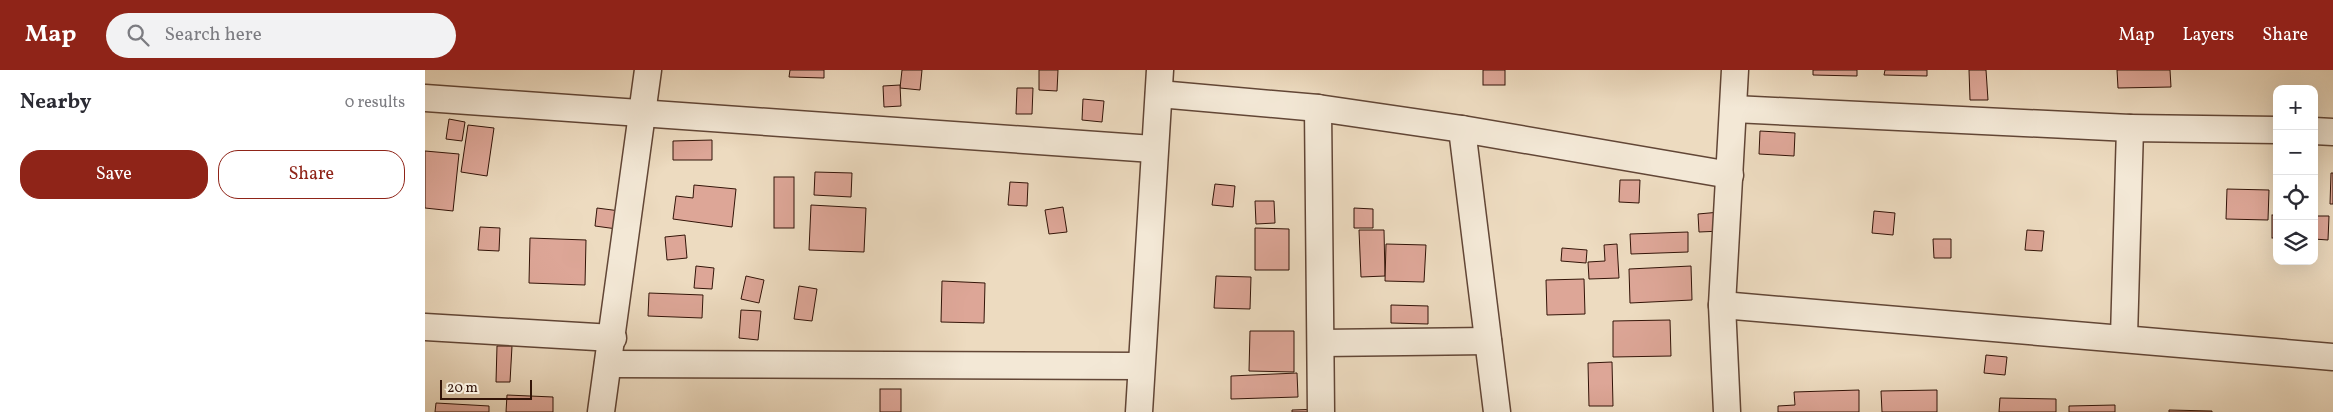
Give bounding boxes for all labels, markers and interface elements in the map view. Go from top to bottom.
search box [106,13,456,58]
text: Map [25,18,76,52]
icon: search [124,21,152,49]
text: Search here [164,22,262,48]
text: Map [2118,23,2154,48]
text: Layers [2182,23,2234,48]
text: Share [2262,23,2308,48]
map controls [2273,85,2318,265]
button: + [2273,85,2318,130]
text: Nearby [20,88,91,117]
text: 0 results [345,92,405,114]
button: − [2273,130,2318,175]
button: Save [20,150,208,199]
button: Share [218,150,405,199]
button: locate [2273,175,2318,220]
button: layers [2273,220,2318,265]
scale bar [440,377,533,400]
text: 20 m [447,379,478,398]

